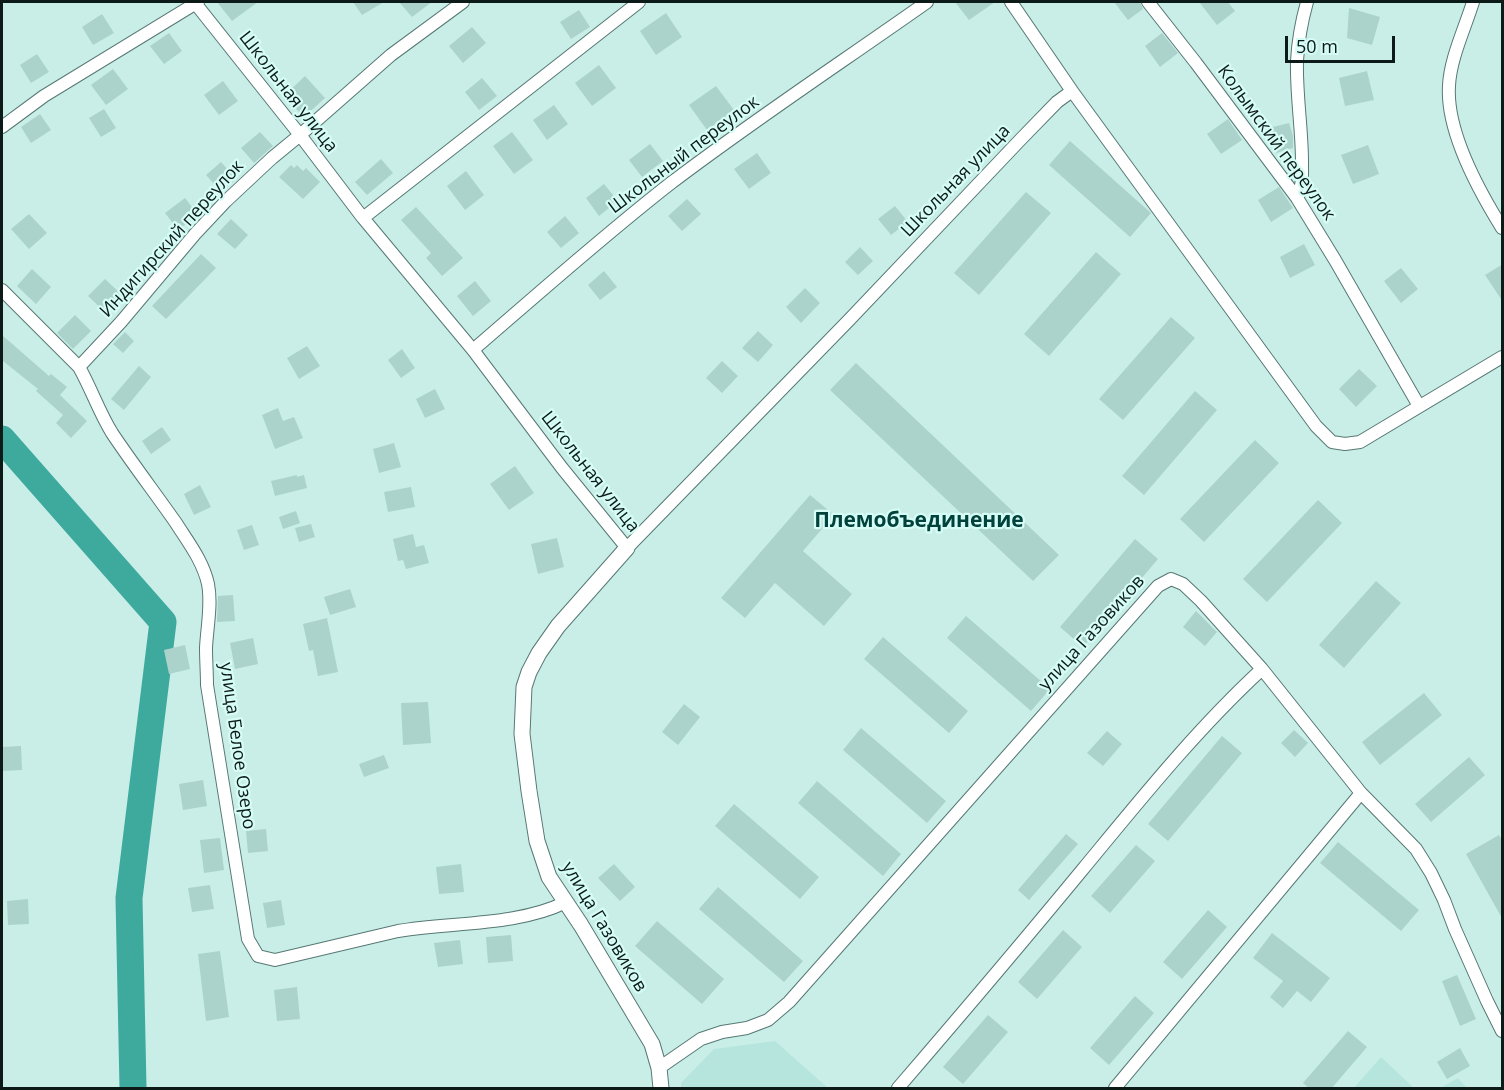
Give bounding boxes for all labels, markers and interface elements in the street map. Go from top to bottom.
scale bar [1288,24,1398,62]
street label: Школьная улица [234,27,342,157]
text: 50 m [1296,34,1338,58]
street label: Колымский переулок [1212,61,1340,225]
street label: Школьный переулок [605,91,763,219]
street label: Школьная улица [897,120,1015,242]
street label: Индигирский переулок [96,156,248,322]
street label: Школьная улица [536,407,644,537]
district label: Племобъединение [814,508,1024,534]
street label: улица Газовиков [1035,571,1149,695]
street label: улица Белое Озеро [215,661,259,831]
street label: улица Газовиков [557,858,651,996]

